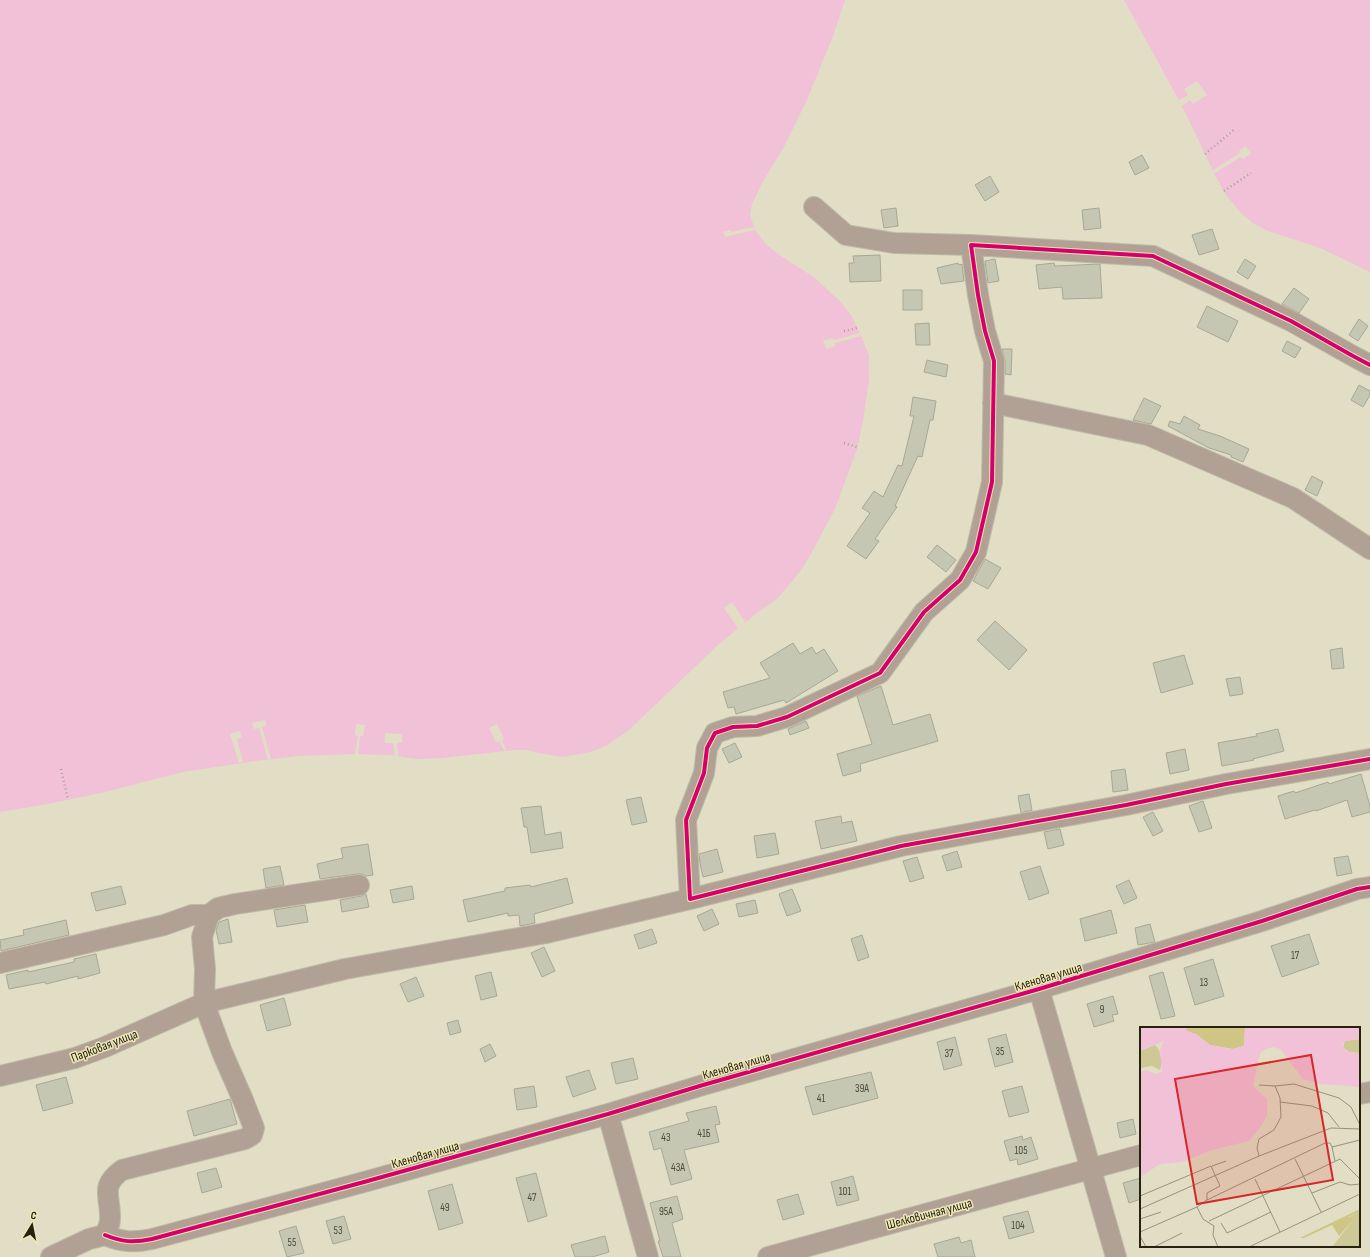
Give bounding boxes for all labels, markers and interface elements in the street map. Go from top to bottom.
house number: 17 [1291,949,1300,962]
street label: Кленовая улица [1013,959,1084,995]
house number: 13 [1200,976,1209,989]
house number: 9 [1100,1003,1105,1016]
street label: Парковая улица [69,1026,140,1066]
inset map [1140,1027,1360,1247]
house number: 35 [995,1045,1005,1058]
house number: 37 [944,1047,954,1060]
street label: Кленовая улица [701,1049,772,1083]
house number: 39А [855,1082,869,1095]
house number: 41 [817,1092,825,1105]
house number: 41Б [697,1127,711,1140]
house number: 43 [661,1131,671,1144]
street label: Кленовая улица [390,1138,461,1172]
house number: 105 [1014,1144,1028,1157]
house number: 43А [671,1161,685,1174]
house number: 101 [839,1185,851,1198]
house number: 47 [528,1191,537,1204]
street label: Шелковичная улица [885,1195,974,1233]
house number: 49 [440,1201,450,1214]
north arrow [12,1205,52,1245]
house number: 95А [659,1205,673,1218]
text: С [30,1209,38,1223]
house number: 104 [1011,1219,1025,1232]
house number: 53 [333,1224,343,1237]
house number: 55 [288,1236,296,1249]

